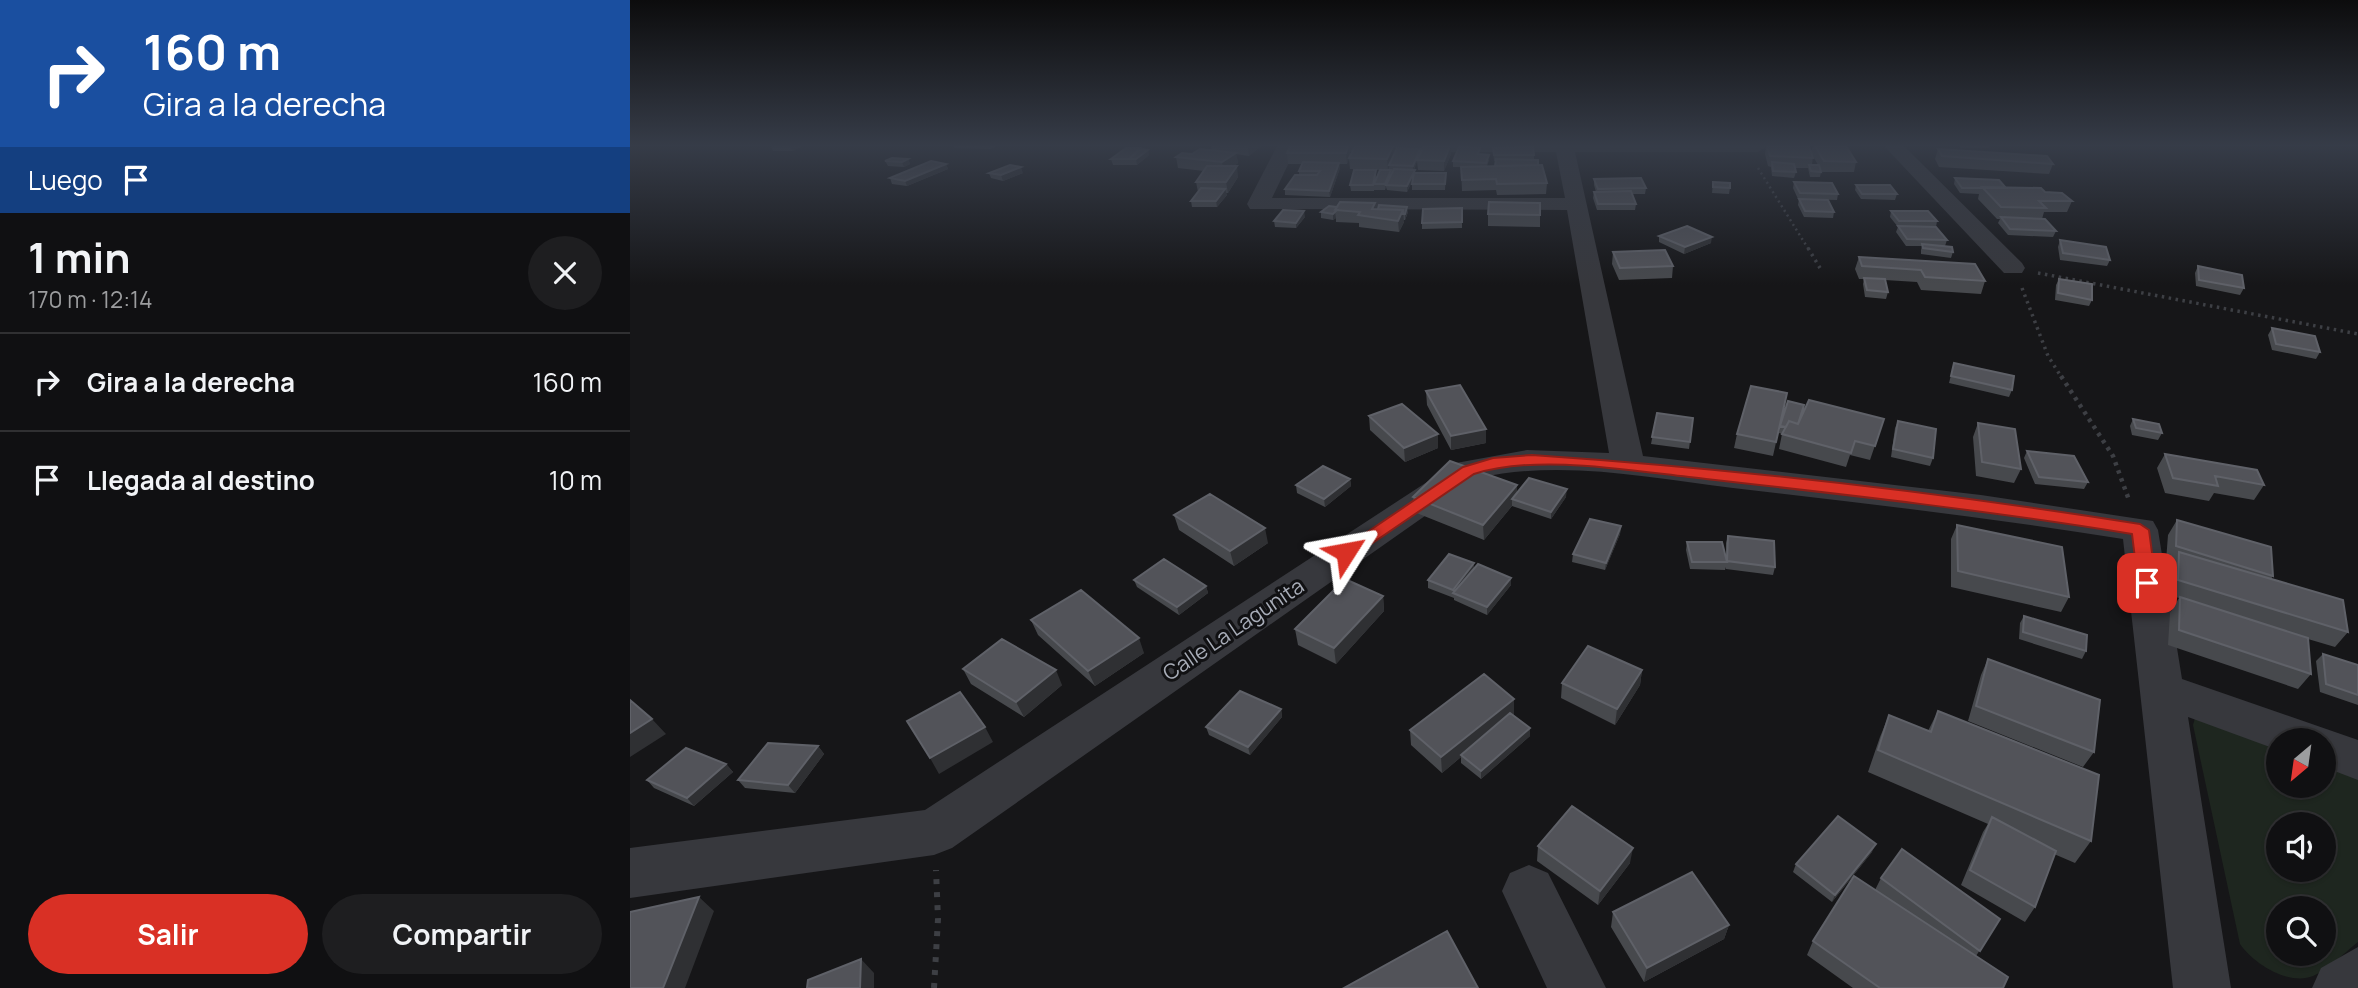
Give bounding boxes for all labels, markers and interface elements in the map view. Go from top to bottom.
text: 160 m [143,18,281,85]
icon: right [28,28,119,119]
text: Gira a la derecha [143,82,386,126]
icon: arrive [117,161,155,199]
text: Luego [28,162,103,198]
text: 1 min [28,228,131,286]
button: close [528,236,602,310]
text: 170 m · 12:14 [28,283,153,315]
icon: right [28,363,66,401]
text: Gira a la derecha [87,364,295,400]
text: 160 m [533,364,602,400]
icon: arrive [28,461,66,499]
text: Llegada al destino [87,462,315,498]
text: 10 m [549,462,602,498]
position arrow [1309,515,1383,589]
pin [2117,553,2177,613]
icon: arrive [2128,564,2166,602]
street label: Calle La Lagunita [1157,571,1309,687]
north arrow [2266,728,2336,798]
map controls [2266,728,2336,966]
button: sound [2266,812,2336,882]
button: Salir [28,894,308,974]
button: Compartir [322,894,602,974]
button: search [2266,896,2336,966]

